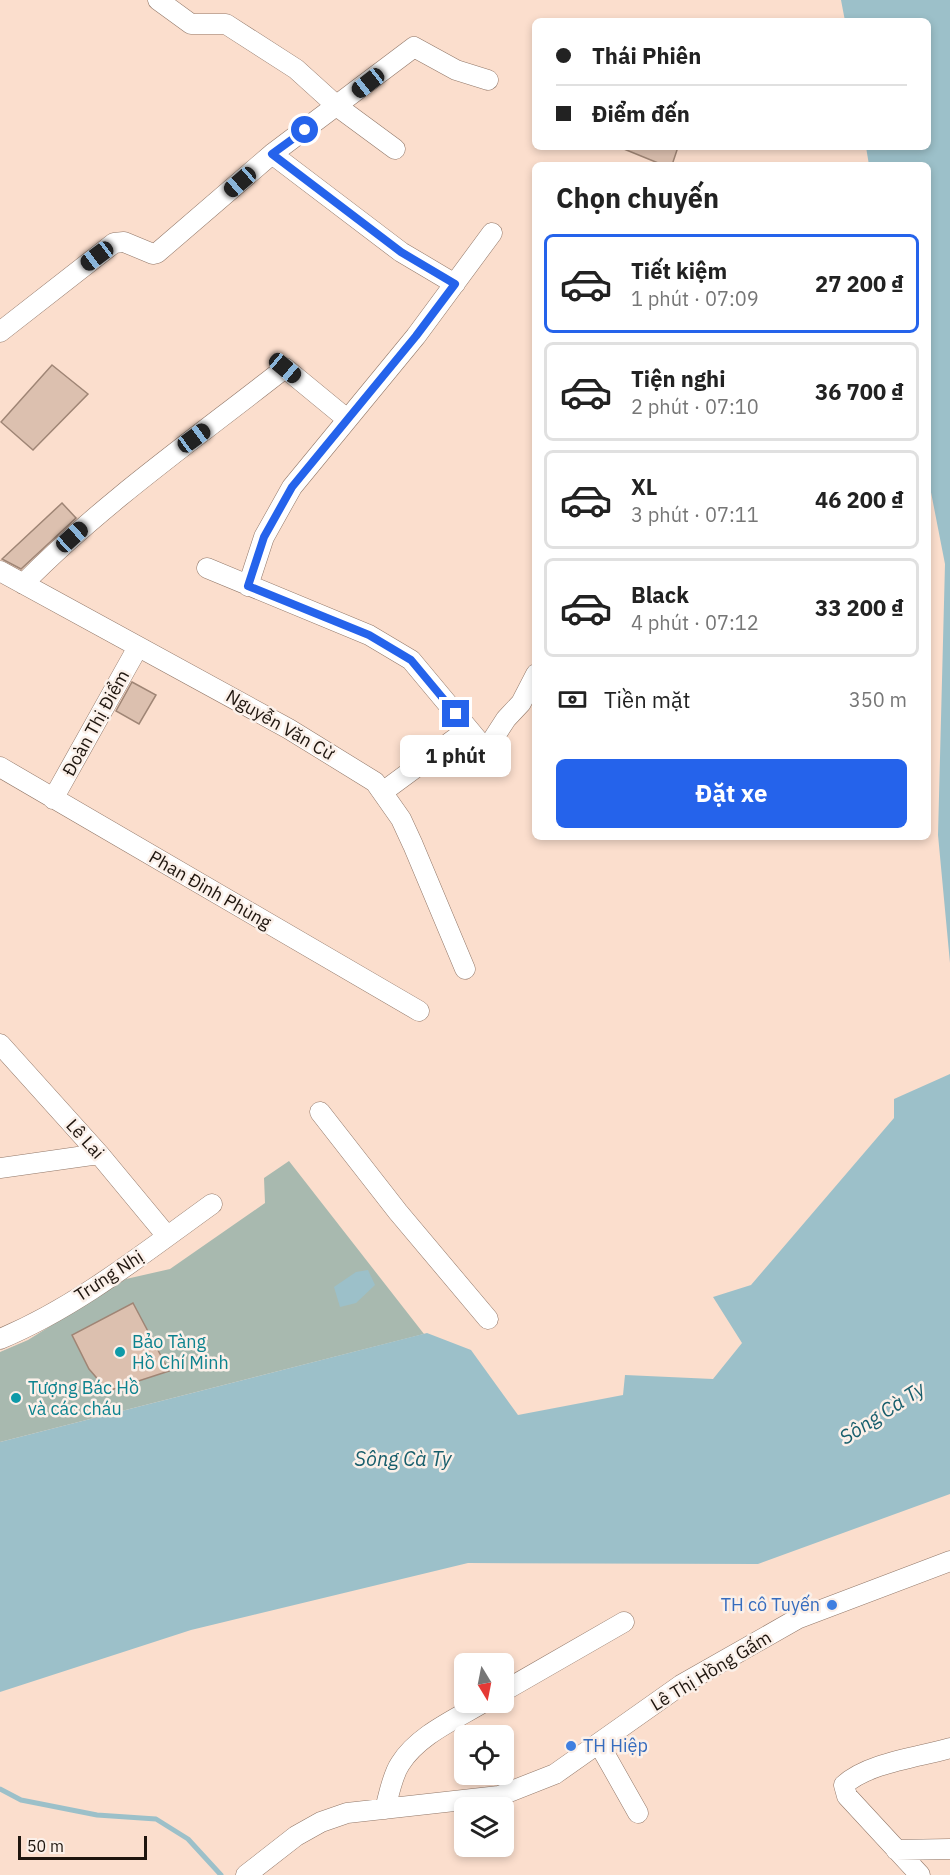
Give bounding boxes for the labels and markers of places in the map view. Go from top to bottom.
place label: Bảo Tàng Hồ Chí Minh [132,1330,229,1374]
marker: Bảo Tàng Hồ Chí Minh [113,1345,127,1359]
place label: Tượng Bác Hồ và các cháu [28,1376,139,1420]
marker: Tượng Bác Hồ và các cháu [9,1391,23,1405]
place label: TH cô Tuyến [721,1593,820,1616]
marker: TH cô Tuyến [825,1598,839,1612]
place label: TH Hiệp [583,1734,648,1757]
marker: TH Hiệp [564,1739,578,1753]

